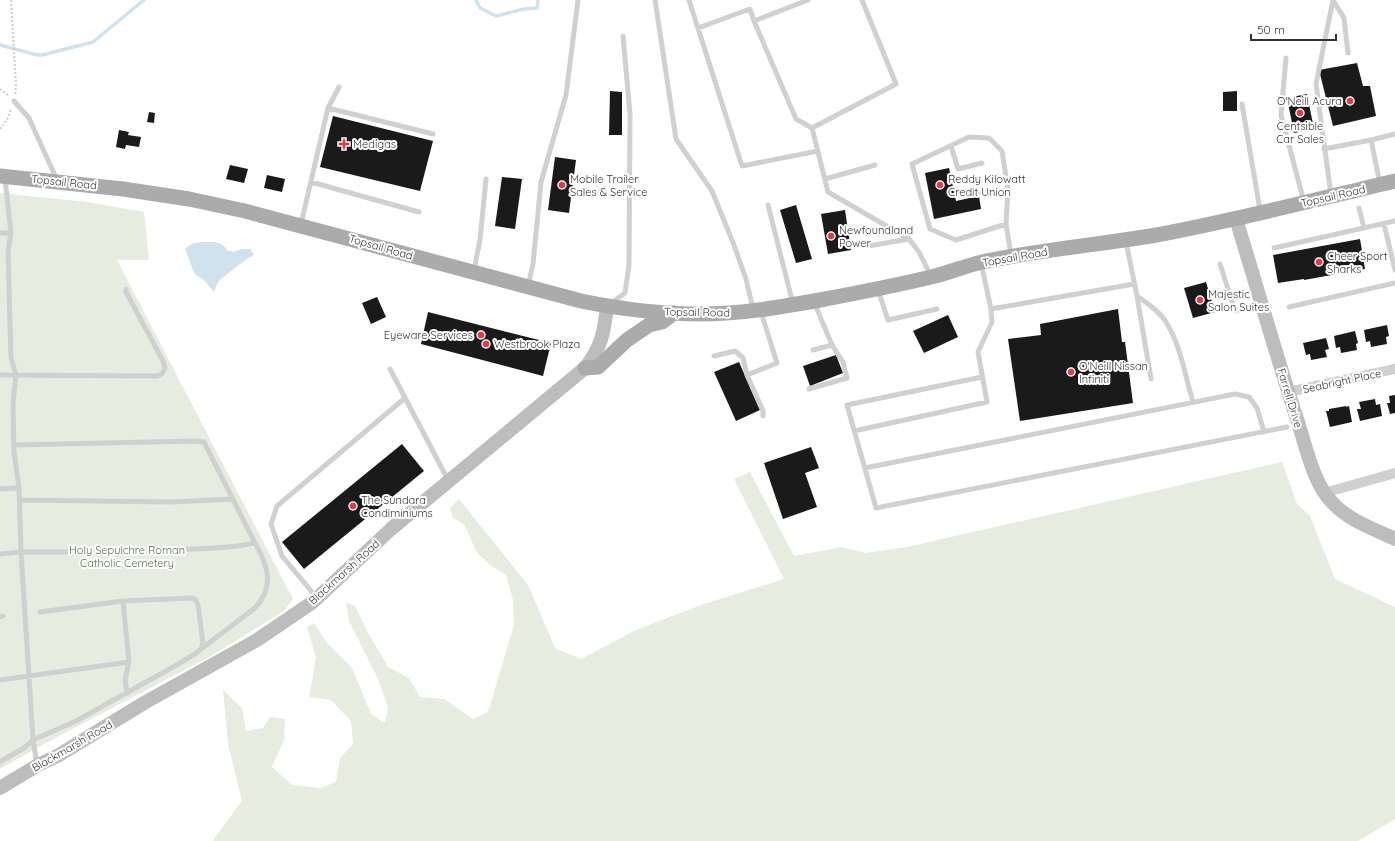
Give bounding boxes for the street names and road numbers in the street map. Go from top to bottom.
street label: Topsail Road [31,172,97,192]
street label: Topsail Road [1299,182,1367,210]
street label: Topsail Road [347,231,415,263]
street label: Topsail Road [981,244,1049,270]
street label: Topsail Road [664,304,730,320]
street label: Farrell Drive [1274,366,1306,430]
street label: Seabright Place [1301,366,1383,396]
street label: Blackmarsh Road [306,537,382,607]
street label: Blackmarsh Road [29,717,115,775]

